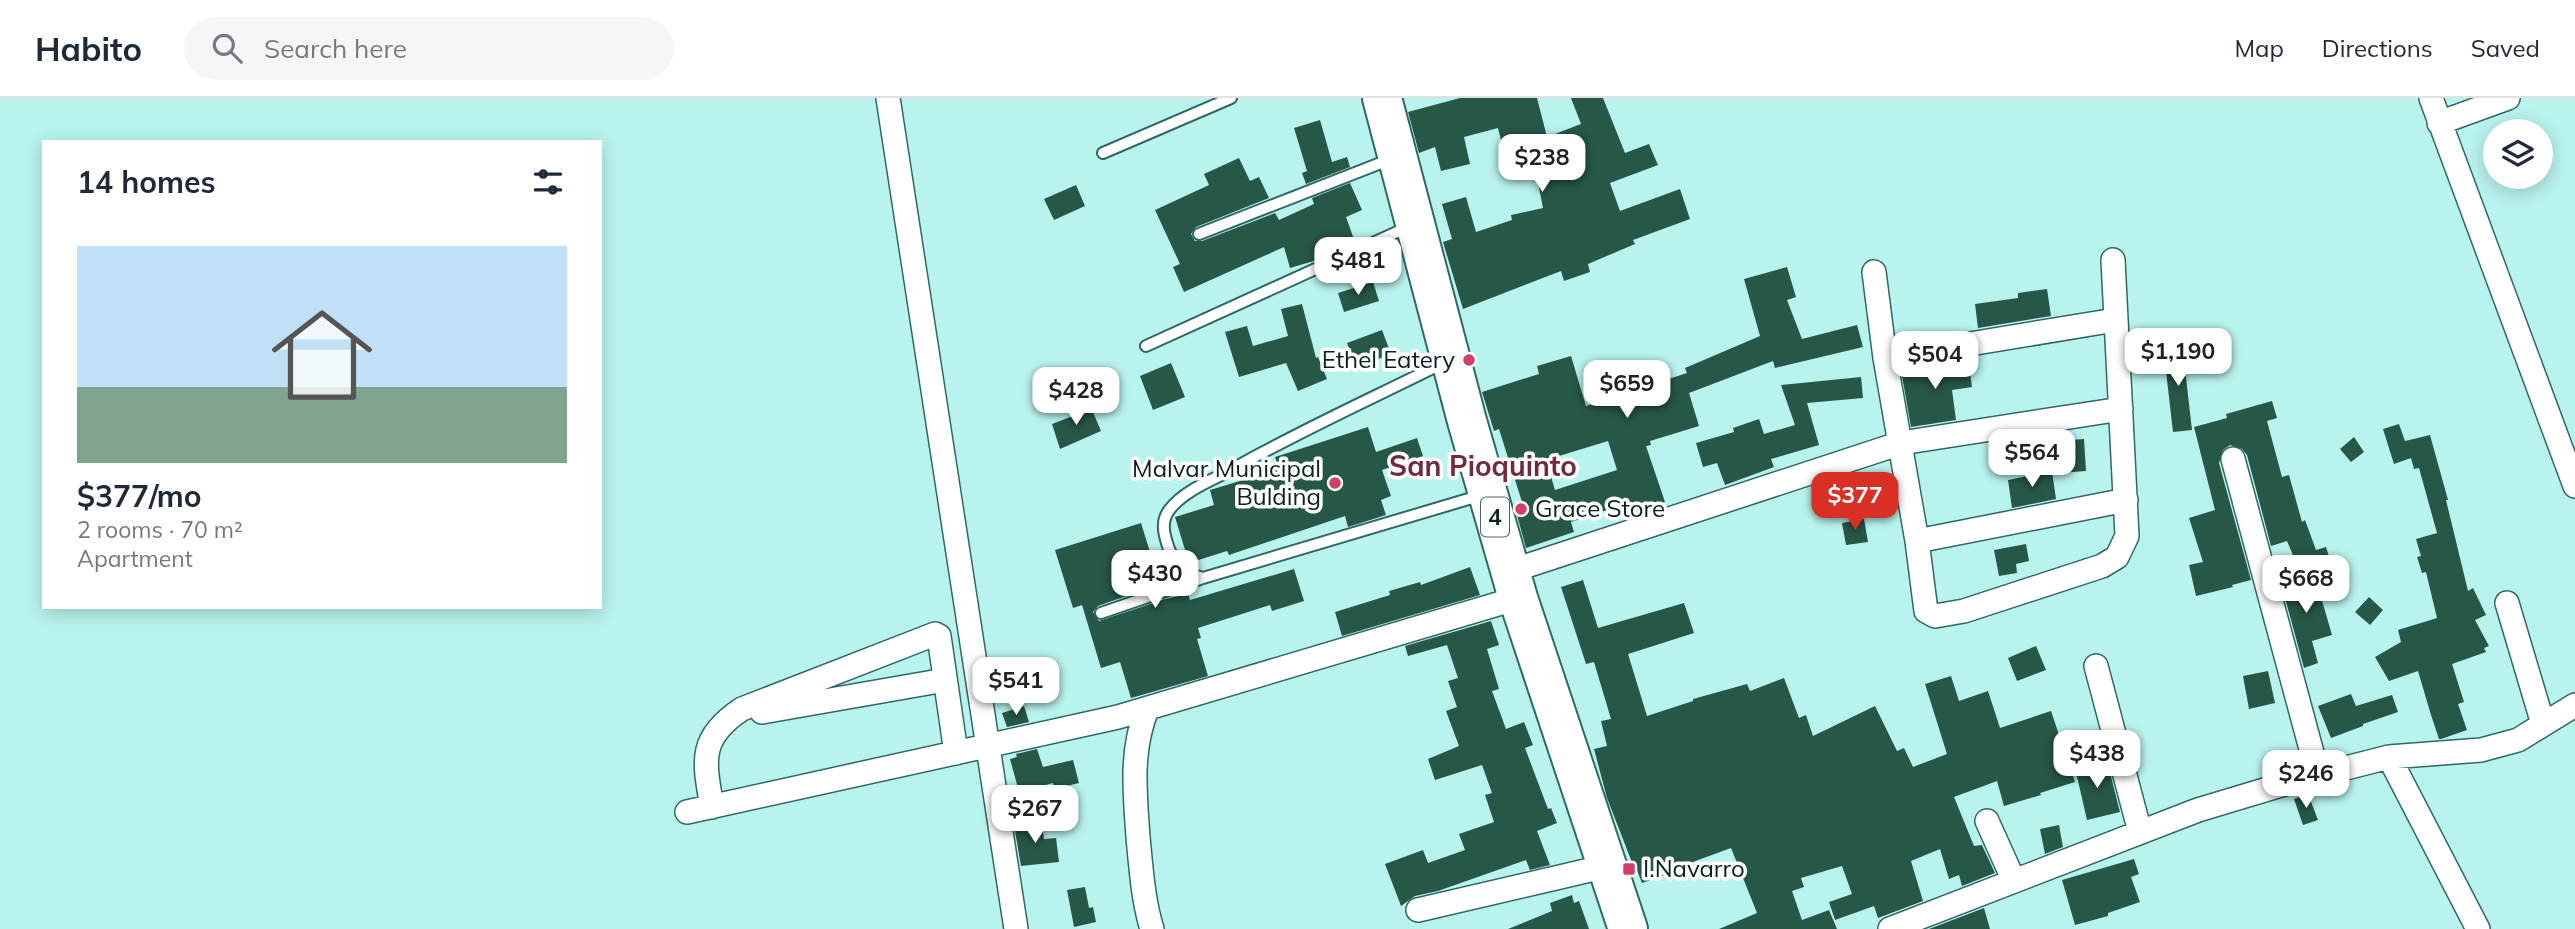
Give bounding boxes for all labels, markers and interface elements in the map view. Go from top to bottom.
search box [184,17,674,80]
text: Habito [35,28,142,69]
icon: search [208,29,246,67]
text: Search here [264,32,407,65]
text: Map [2234,33,2284,63]
text: Directions [2322,33,2433,63]
text: Saved [2471,33,2540,63]
map controls [2483,119,2553,189]
button: layers [2483,119,2553,189]
pin: $238 [1501,134,1583,194]
text: $238 [1514,142,1570,171]
text: 14 homes [77,163,216,201]
icon: filters [529,163,567,201]
pin: $481 [1317,238,1399,297]
text: $481 [1330,245,1386,274]
icon: home [259,292,385,418]
pin: $1,190 [2121,328,2235,388]
pin: $504 [1894,331,1976,391]
text: $1,190 [2141,336,2215,365]
text: $504 [1907,339,1963,368]
place label: Ethel Eatery [1322,344,1455,374]
marker: Ethel Eatery [1461,352,1477,368]
pin: $659 [1586,360,1668,420]
pin: $428 [1035,368,1117,427]
text: $659 [1599,368,1655,397]
text: $428 [1048,375,1104,404]
pin: $564 [1991,430,2073,489]
text: $564 [2004,437,2060,466]
district label: San Pioquinto [1389,448,1577,483]
place label: Malvar Municipal Bulding [1132,453,1321,511]
pin: $377 [1814,472,1896,532]
marker: Malvar Municipal Bulding [1327,475,1343,491]
text: $377/mo [77,477,201,515]
text: $377 [1827,480,1883,509]
place label: Grace Store [1535,493,1665,523]
road number: 4 [1481,498,1509,536]
marker: Grace Store [1513,501,1529,517]
text: 2 rooms · 70 m² [77,515,243,544]
text: Apartment [77,544,193,573]
pin: $430 [1114,550,1196,610]
pin: $668 [2265,556,2347,615]
text: $430 [1127,558,1183,587]
text: $668 [2278,563,2334,592]
pin: $541 [975,658,1057,717]
text: $541 [988,665,1044,694]
pin: $438 [2056,730,2138,790]
text: $438 [2069,738,2125,767]
pin: $246 [2265,750,2347,810]
text: $246 [2278,758,2334,787]
pin: $267 [994,786,1076,845]
text: $267 [1007,793,1063,822]
place label: I.Navarro [1643,853,1745,883]
marker: I.Navarro [1621,861,1637,877]

